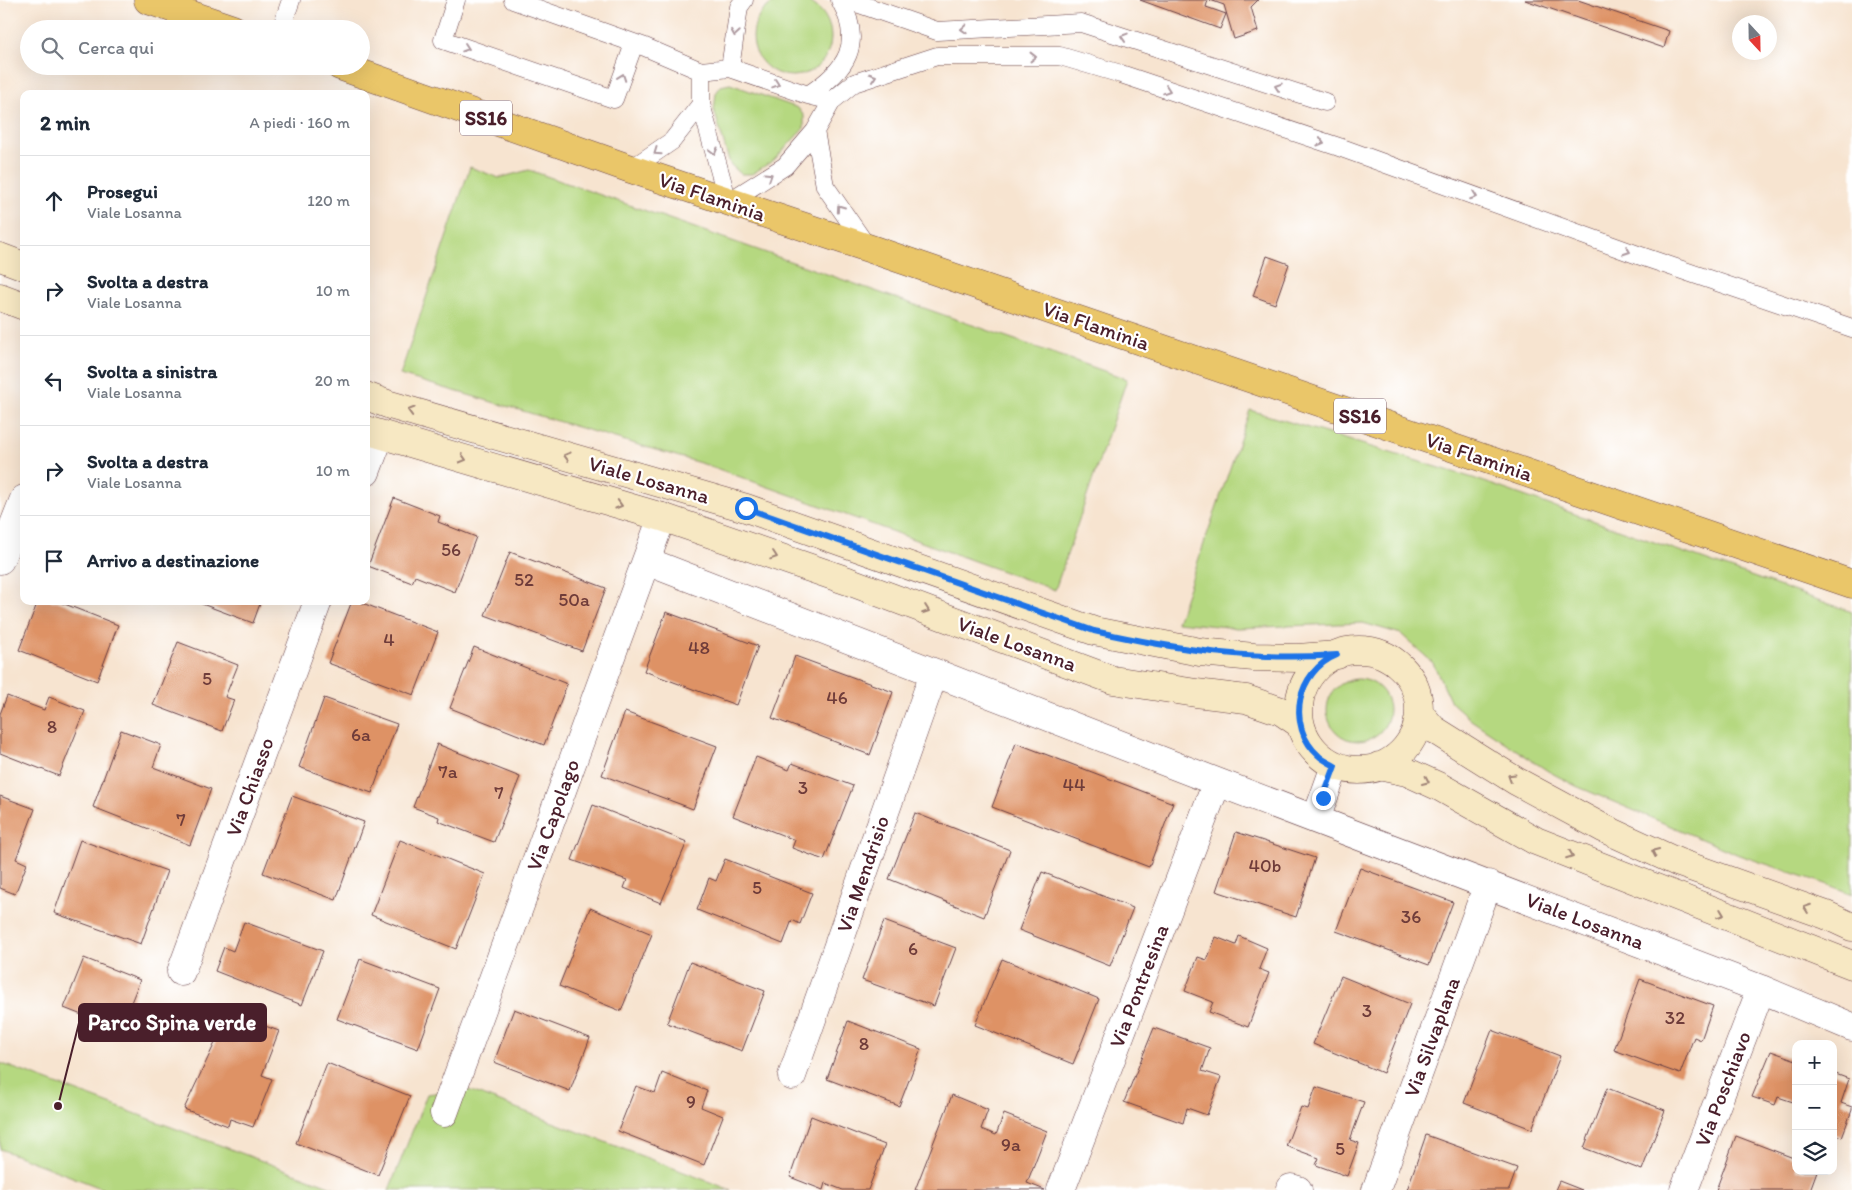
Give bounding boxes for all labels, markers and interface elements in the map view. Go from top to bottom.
north arrow [1732,15,1777,60]
search box [20,20,370,75]
one-way arrow [959,24,967,35]
one-way arrow [730,29,741,37]
one-way arrow [1120,32,1128,42]
icon: search [38,34,66,62]
text: Cerca qui [78,36,154,59]
one-way arrow [461,42,469,52]
one-way arrow [1029,52,1037,62]
one-way arrow [616,73,626,82]
one-way arrow [869,73,877,83]
one-way arrow [771,78,780,88]
one-way arrow [1275,83,1283,93]
one-way arrow [1162,84,1171,94]
road number: SS16 [460,100,512,136]
text: 2 min [40,110,90,135]
text: A piedi · 160 m [250,113,350,132]
one-way arrow [1316,136,1325,146]
one-way arrow [653,146,662,155]
one-way arrow [708,146,718,154]
street label: Via Flaminia [656,167,769,226]
one-way arrow [763,173,772,182]
text: Prosegui [87,180,158,203]
icon: ahead [40,187,68,215]
one-way arrow [1469,190,1478,200]
text: 120 m [307,191,350,210]
text: Viale Losanna [87,203,182,222]
one-way arrow [837,204,846,213]
one-way arrow [1622,245,1631,255]
text: Svolta a destra [87,270,208,293]
icon: right [40,277,68,305]
text: 10 m [316,281,350,300]
text: Viale Losanna [87,293,182,312]
street label: Via Flaminia [1040,296,1153,355]
text: Svolta a sinistra [87,360,217,383]
icon: left [40,367,68,395]
text: 20 m [315,371,350,390]
text: Viale Losanna [87,383,182,402]
road number: SS16 [1334,398,1386,434]
one-way arrow [407,407,415,417]
street label: Via Flaminia [1423,427,1536,486]
text: Svolta a destra [87,450,208,473]
street label: Viale Losanna [586,450,713,509]
one-way arrow [563,452,572,462]
one-way arrow [459,454,467,464]
icon: right [40,457,68,485]
text: 10 m [316,461,350,480]
text: Viale Losanna [87,473,182,492]
route start [735,497,758,520]
one-way arrow [615,499,623,509]
house number: 56 [441,538,461,561]
icon: arrive [40,547,68,575]
text: Arrivo a destinazione [87,549,259,572]
one-way arrow [769,550,777,560]
house number: 52 [514,568,534,591]
house number: 50a [558,588,590,611]
one-way arrow [922,604,930,614]
street label: Viale Losanna [954,610,1080,677]
house number: 4 [383,628,395,651]
house number: 48 [688,636,710,659]
house number: 5 [202,667,212,690]
house number: 46 [826,686,848,709]
house number: 8 [47,715,57,738]
house number: 6a [351,723,371,746]
street label: Via Chiasso [220,734,279,840]
street label: Via Capolago [521,756,584,874]
house number: 7a [438,760,458,783]
house number: 44 [1063,773,1085,796]
one-way arrow [1421,774,1430,785]
one-way arrow [1507,774,1516,784]
house number: 3 [798,776,808,799]
house number: 7 [494,781,504,804]
route end [1312,787,1335,810]
house number: 7 [176,808,186,831]
street label: Via Mendrisio [831,812,894,936]
one-way arrow [1651,847,1660,858]
one-way arrow [1565,848,1574,859]
house number: 40b [1248,854,1282,877]
house number: 5 [752,876,762,899]
street label: Viale Losanna [1523,887,1648,955]
one-way arrow [1803,904,1812,914]
house number: 36 [1401,905,1421,928]
one-way arrow [1717,908,1725,918]
street label: Via Pontresina [1104,920,1174,1051]
house number: 6 [908,937,918,960]
street label: Via Silvaplana [1398,973,1465,1100]
house number: 3 [1362,999,1372,1022]
callout: Parco Spina verde [79,1004,266,1041]
house number: 32 [1665,1006,1685,1029]
text: Parco Spina verde [88,1009,257,1036]
street label: Via Poschiavo [1689,1028,1756,1150]
house number: 8 [859,1032,869,1055]
map controls [1792,1040,1837,1175]
button: + [1792,1040,1837,1085]
button: − [1792,1085,1837,1130]
house number: 9 [686,1090,696,1113]
button: layers [1792,1130,1837,1175]
house number: 9a [1001,1133,1021,1156]
house number: 5 [1335,1137,1345,1160]

